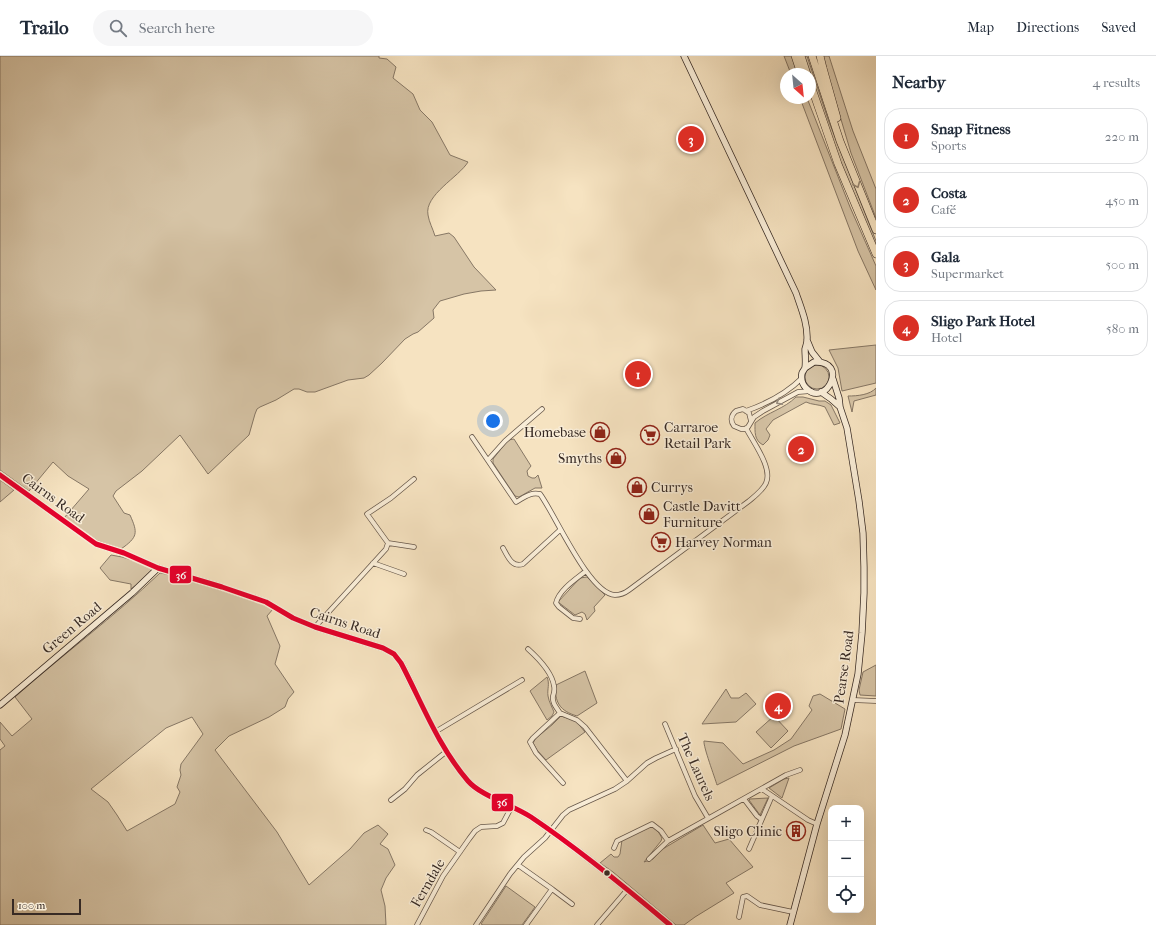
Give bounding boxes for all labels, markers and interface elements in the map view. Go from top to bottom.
search box [93,10,373,46]
text: Trailo [20,17,69,39]
icon: search [107,17,129,39]
text: Search here [139,19,215,37]
text: Map [967,19,994,36]
text: Directions [1016,19,1079,36]
text: Saved [1101,19,1136,36]
north arrow [780,68,816,104]
text: Nearby [892,72,946,92]
text: 4 results [1093,75,1140,90]
text: Snap Fitness [931,120,1011,138]
pin: 3 [678,124,704,154]
text: 1 [904,129,908,144]
text: 220 m [1105,129,1139,144]
text: Sports [931,138,966,153]
one-way arrow [853,182,861,189]
text: Costa [931,184,967,202]
text: 2 [903,193,909,208]
text: 450 m [1105,193,1139,208]
text: Café [931,202,956,217]
text: Gala [931,248,960,266]
text: 3 [903,257,909,272]
text: 500 m [1105,257,1139,272]
text: Supermarket [931,266,1004,281]
text: Sligo Park Hotel [931,312,1035,330]
text: 4 [902,321,910,336]
text: 580 m [1106,321,1139,336]
text: Hotel [931,330,962,345]
pin: 1 [625,359,651,389]
one-way arrow [776,397,784,405]
your location [483,411,503,431]
place label: Carraroe Retail Park [664,419,732,452]
shop icon: Homebase [589,421,611,443]
place label: Homebase [524,424,586,441]
supermarket icon: Carraroe Retail Park [639,424,661,446]
pin: 2 [788,434,814,464]
shop icon: Smyths [605,447,627,469]
place label: Smyths [558,450,602,467]
street label: Cairns Road [18,470,88,527]
shop icon: Currys [626,476,648,498]
place label: Currys [651,479,693,496]
place label: Castle Davitt Furniture [663,498,741,531]
shop icon: Castle Davitt Furniture [638,503,660,525]
supermarket icon: Harvey Norman [650,531,672,553]
place label: Harvey Norman [675,534,772,551]
line badge: 36 [169,565,192,584]
text: 36 [176,569,187,582]
street label: Green Road [39,598,105,658]
street label: Cairns Road [307,604,383,643]
street label: Pearse Road [830,629,858,705]
pin: 4 [765,691,791,721]
street label: The Laurels [674,731,718,803]
line badge: 36 [491,793,514,812]
text: 36 [497,796,508,809]
map controls [828,805,864,913]
button: + [828,805,864,841]
building icon: Sligo Clinic [785,820,807,842]
place label: Sligo Clinic [713,823,782,840]
button: − [828,841,864,877]
street label: Ferndale [407,856,449,910]
unlabelled marker [602,868,612,878]
button: locate [828,877,864,913]
scale bar [12,897,81,916]
text: 100 m [18,899,46,912]

